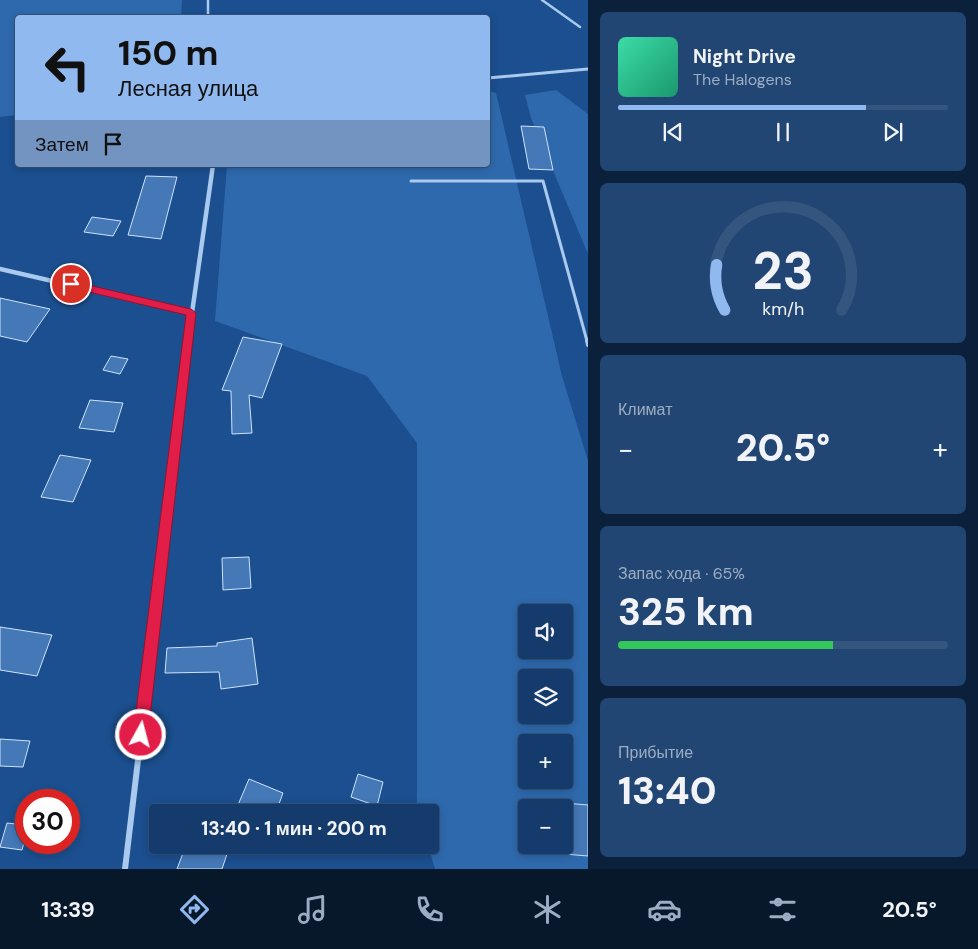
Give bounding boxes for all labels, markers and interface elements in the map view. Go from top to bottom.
text: 150 m [118,30,218,76]
icon: left [35,35,100,100]
text: Night Drive [693,44,796,69]
text: The Halogens [693,69,792,90]
text: Лесная улица [118,74,258,103]
icon: previous [659,118,687,146]
icon: pause [769,118,797,146]
icon: next [879,118,907,146]
icon: arrive [99,130,127,158]
text: Затем [35,132,89,157]
text: 23 [752,237,814,305]
pin [50,263,92,305]
icon: arrive [57,270,85,298]
text: km/h [762,297,804,321]
text: Климат [618,399,672,420]
text: 20.5° [736,423,830,473]
text: − [618,431,633,468]
text: + [933,431,948,468]
text: Запас хода · 65% [618,563,745,584]
text: 325 km [618,587,754,637]
map controls [518,604,573,854]
button: sound [518,604,573,659]
button: layers [518,669,573,724]
position arrow [114,708,166,760]
button: + [518,734,573,789]
text: Прибытие [618,742,693,763]
text: 13:40 [618,766,717,816]
speed limit sign: 30 [15,789,80,854]
button: − [518,799,573,854]
text: 13:40 · 1 мин · 200 m [201,816,387,841]
icon: directions [177,892,212,927]
icon: music [295,892,330,927]
icon: phone [412,892,447,927]
icon: climate [530,892,565,927]
icon: car [647,892,682,927]
icon: filters [765,892,800,927]
text: 13:39 [41,895,95,924]
text: 20.5° [882,895,937,924]

